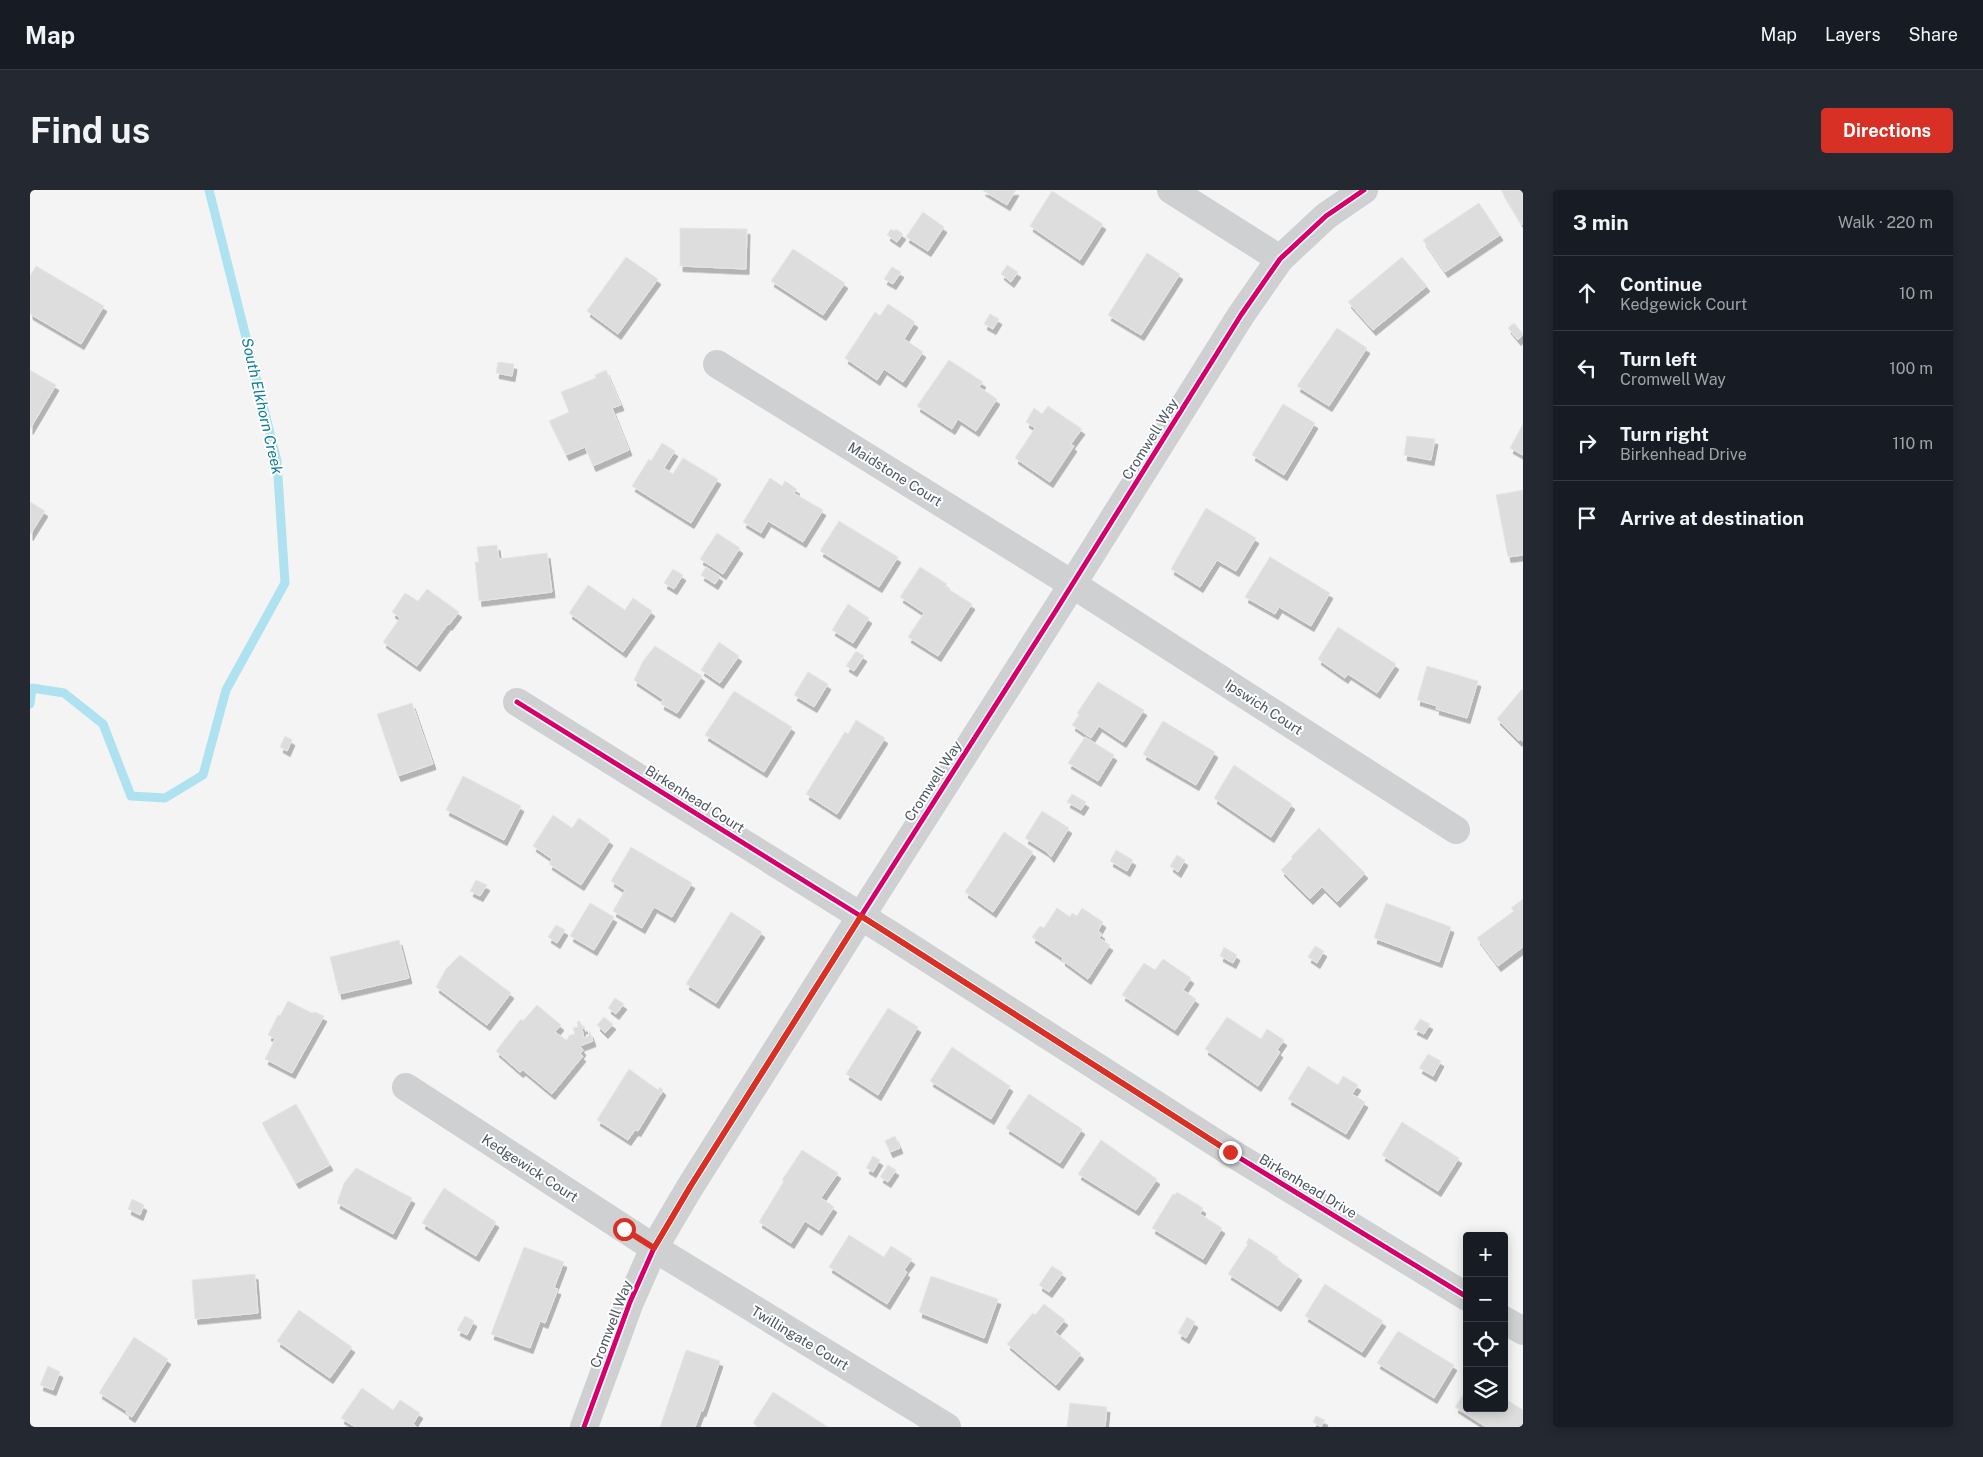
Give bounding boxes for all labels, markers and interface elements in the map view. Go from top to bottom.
text: Map [25,21,75,49]
text: Map [1761,24,1797,45]
text: Layers [1825,24,1881,45]
text: Share [1909,24,1958,45]
button: Directions [1821,108,1953,153]
text: Find us [30,110,150,151]
text: 3 min [1573,210,1629,235]
text: Walk · 220 m [1838,213,1933,232]
text: Continue [1620,273,1702,295]
icon: ahead [1573,279,1601,307]
text: 10 m [1899,284,1933,303]
text: Kedgewick Court [1620,295,1747,314]
water label: South Elkhorn Creek [238,336,287,477]
text: Turn left [1620,348,1697,370]
icon: left [1573,354,1601,382]
text: 100 m [1889,359,1933,378]
text: Cromwell Way [1620,370,1726,389]
street label: Cromwell Way [1119,395,1182,483]
text: Turn right [1620,423,1709,445]
icon: right [1573,429,1601,457]
text: 110 m [1892,434,1933,453]
street label: Maidstone Court [845,439,945,509]
text: Birkenhead Drive [1620,445,1747,464]
icon: arrive [1573,504,1601,532]
text: Arrive at destination [1620,507,1804,529]
street label: Ipswich Court [1222,676,1306,738]
street label: Cromwell Way [901,737,965,824]
street label: Birkenhead Court [643,762,747,836]
street label: Kedgewick Court [479,1131,581,1205]
route end [1219,1141,1242,1164]
street label: Birkenhead Drive [1256,1151,1360,1221]
route start [613,1218,636,1241]
map controls [1463,1232,1508,1412]
button: + [1463,1232,1508,1277]
street label: Cromwell Way [587,1277,635,1370]
button: − [1463,1277,1508,1322]
street label: Twillingate Court [748,1303,852,1373]
button: locate [1463,1322,1508,1367]
button: layers [1463,1367,1508,1412]

